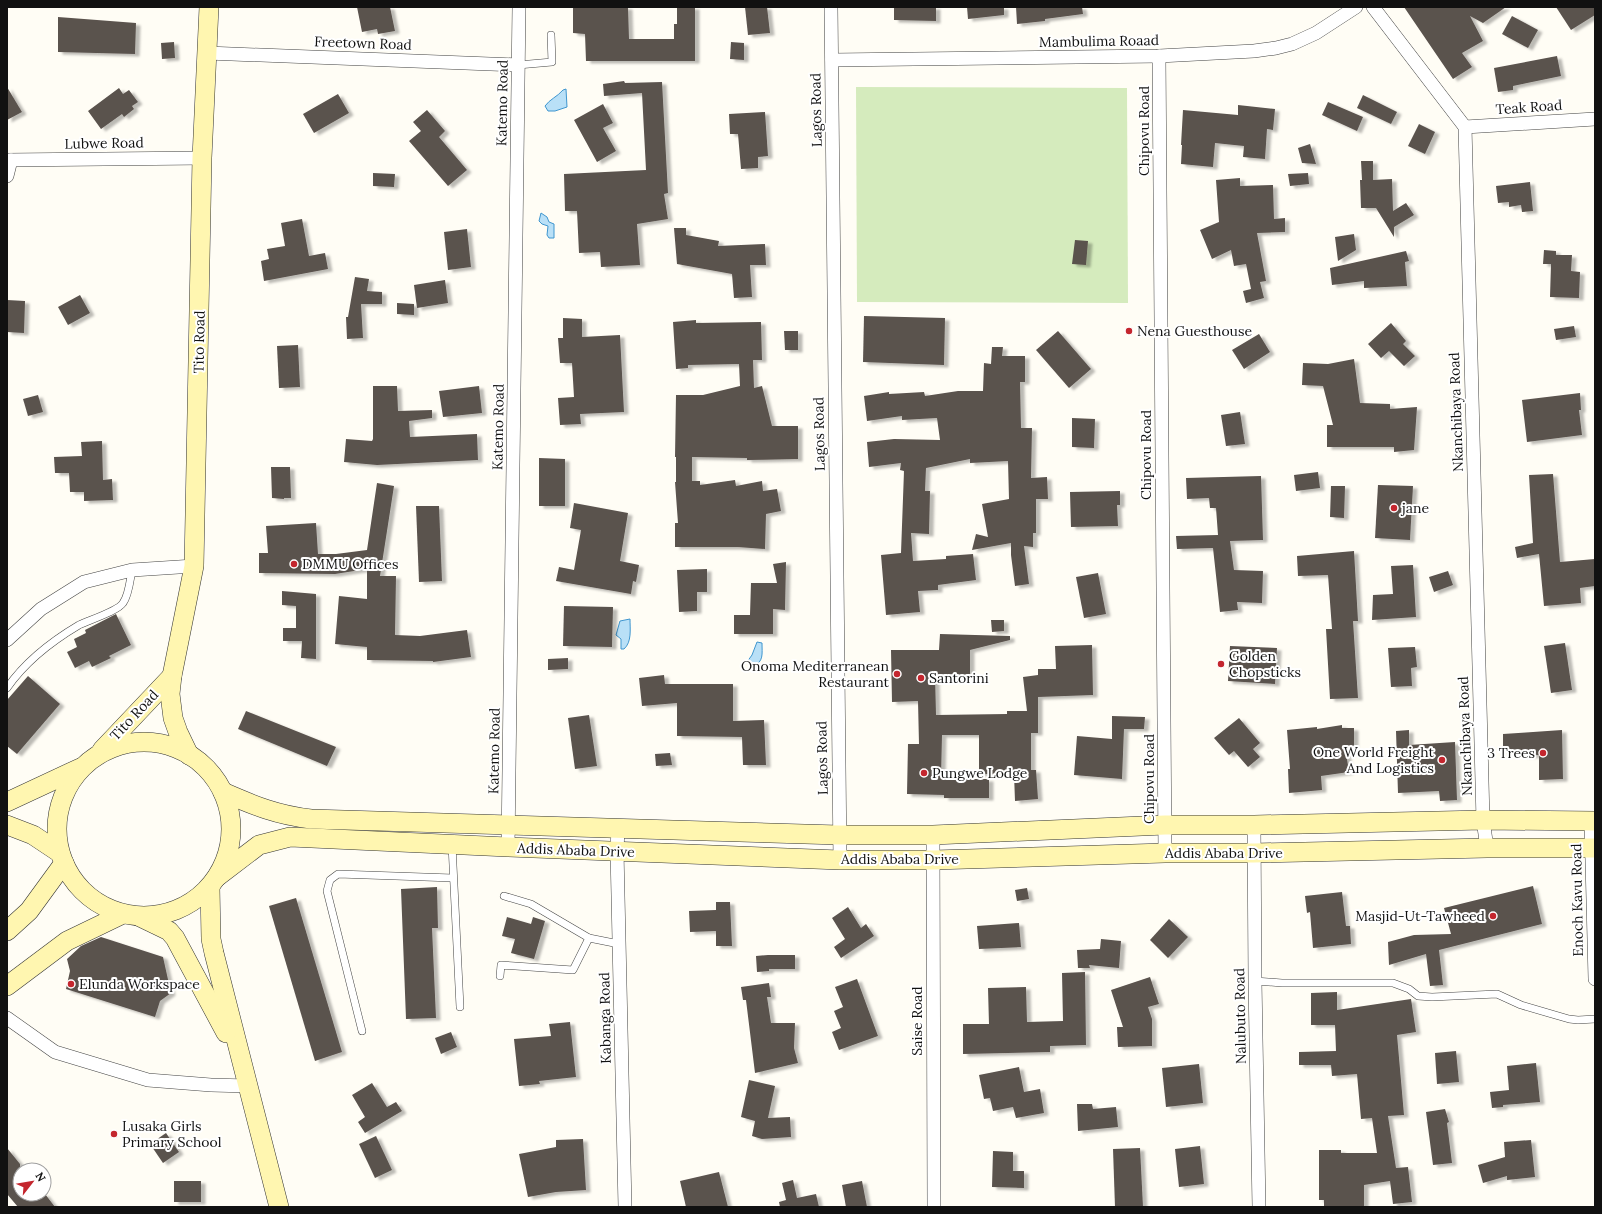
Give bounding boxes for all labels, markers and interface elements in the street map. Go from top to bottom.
street label: Mambulima Roaad [1039,31,1159,51]
street label: Freetown Road [314,32,412,54]
street label: Katemo Road [492,60,512,146]
street label: Lagos Road [806,73,826,147]
street label: Chipovu Road [1135,86,1153,176]
street label: Teak Road [1495,96,1563,118]
street label: Lubwe Road [64,133,144,153]
street label: Tito Road [189,310,209,374]
place label: Nena Guesthouse [1137,322,1252,340]
marker: Nena Guesthouse [1124,326,1134,336]
street label: Nkanchibaya Road [1445,352,1467,472]
street label: Katemo Road [488,384,508,470]
street label: Lagos Road [809,397,829,471]
street label: Chipovu Road [1137,410,1155,500]
place label: jane [1400,499,1429,517]
marker: jane [1389,503,1399,513]
place label: DMMU Offices [302,555,398,573]
marker: DMMU Offices [289,559,299,569]
place label: Golden Chopsticks [1229,647,1301,681]
place label: Onoma Mediterranean Restaurant [741,657,890,691]
marker: Golden Chopsticks [1216,659,1226,669]
marker: Onoma Mediterranean Restaurant [892,669,902,679]
place label: Santorini [929,669,989,687]
marker: Santorini [916,673,926,683]
street label: Nkanchibaya Road [1454,676,1476,796]
street label: Tito Road [106,686,162,744]
street label: Katemo Road [484,708,504,794]
street label: Lagos Road [812,721,832,795]
street label: Chipovu Road [1140,734,1158,824]
place label: One World Freight And Logistics [1313,743,1435,777]
place label: 3 Trees [1487,744,1535,762]
marker: 3 Trees [1538,748,1548,758]
marker: One World Freight And Logistics [1437,755,1447,765]
place label: Pungwe Lodge [932,764,1028,782]
marker: Pungwe Lodge [919,768,929,778]
street label: Addis Ababa Drive [516,839,636,861]
street label: Enoch Kavu Road [1567,843,1587,957]
street label: Addis Ababa Drive [1164,844,1283,862]
street label: Addis Ababa Drive [840,850,959,868]
place label: Masjid-Ut-Tawheed [1355,907,1485,925]
marker: Masjid-Ut-Tawheed [1488,911,1498,921]
street label: Nalubuto Road [1230,968,1250,1064]
street label: Kabanga Road [595,972,615,1064]
place label: Elunda Workspace [79,975,200,993]
marker: Elunda Workspace [66,979,76,989]
street label: Saise Road [908,986,926,1056]
place label: Lusaka Girls Primary School [122,1117,222,1151]
marker: Lusaka Girls Primary School [109,1129,119,1139]
north arrow [12,1162,52,1202]
text: N [32,1170,49,1185]

